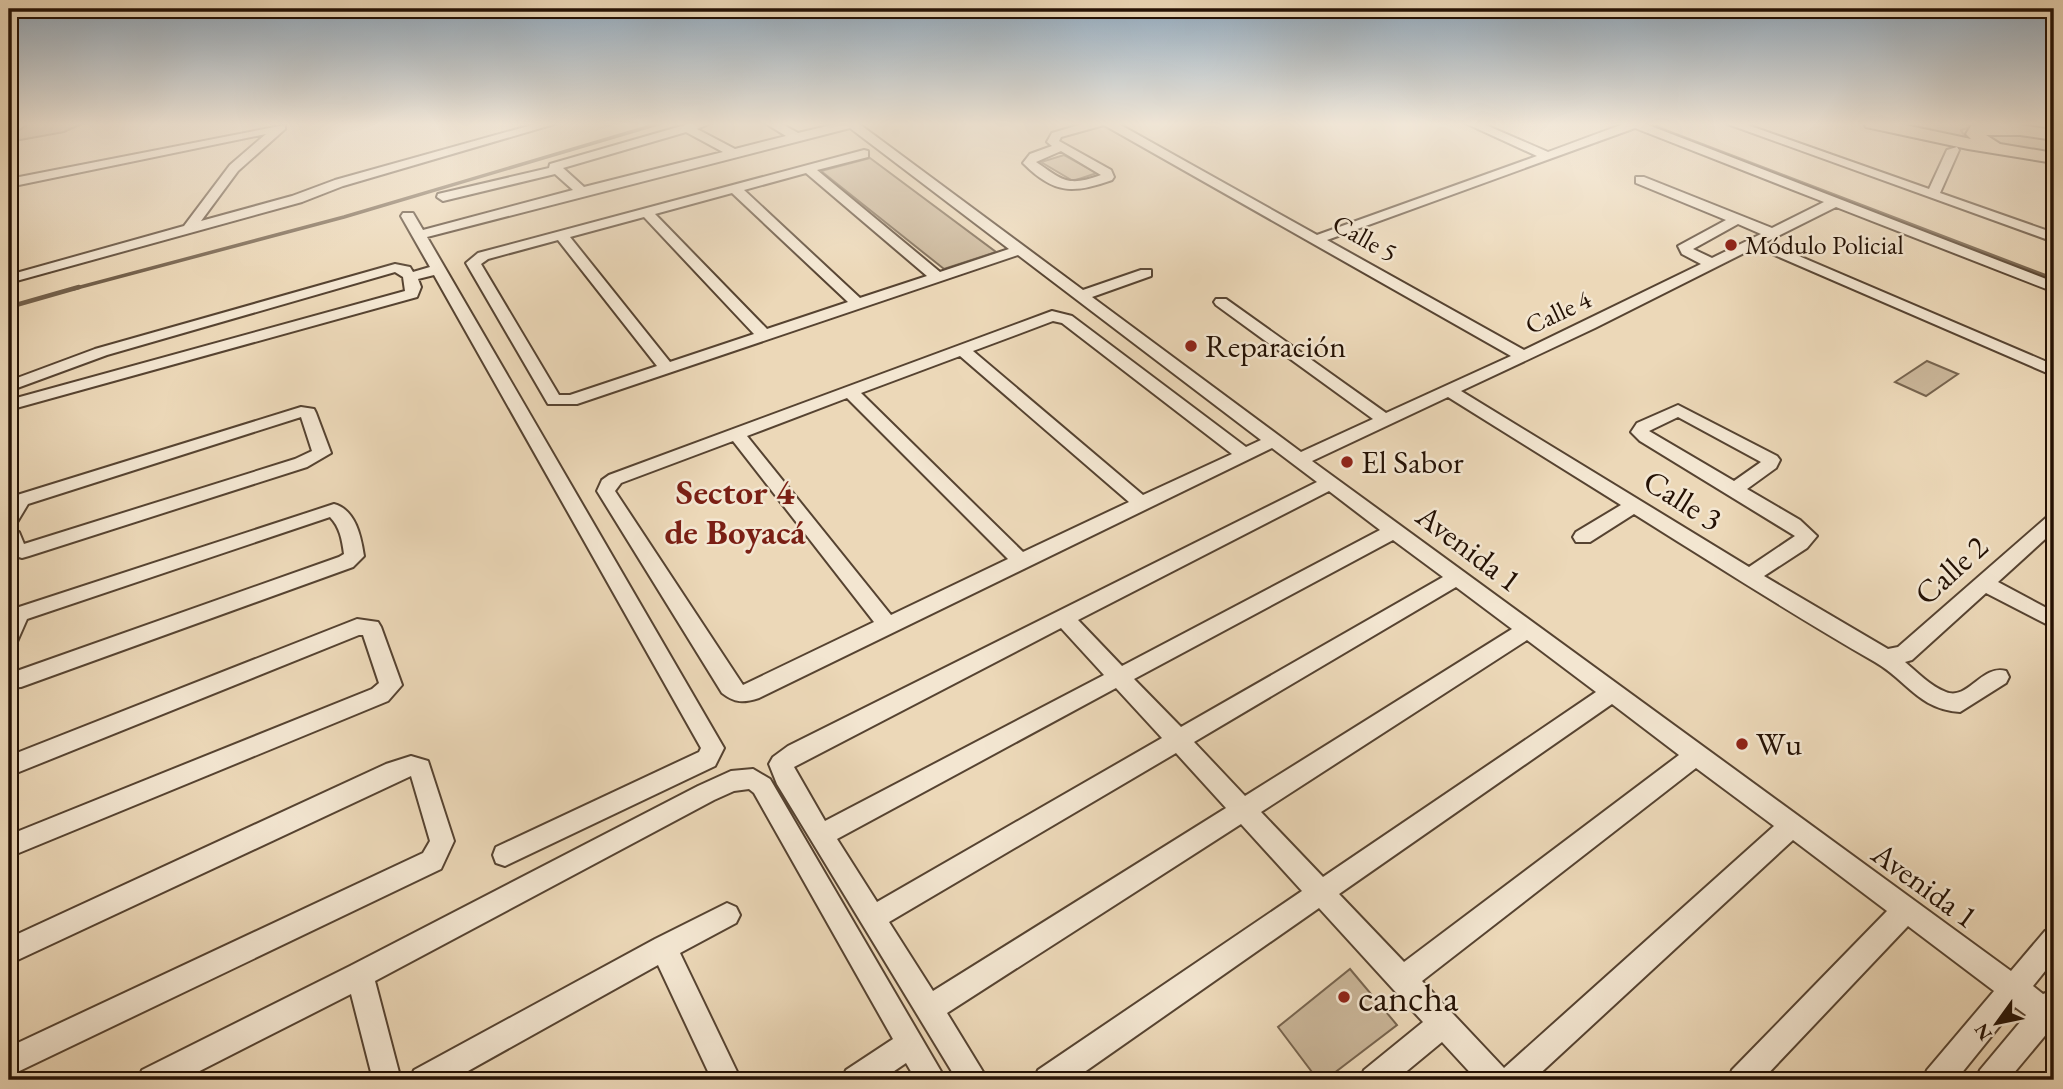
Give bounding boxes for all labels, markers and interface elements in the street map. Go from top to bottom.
street label: Calle 5 [1327,206,1403,270]
place label: Módulo Policial [1745,228,1904,262]
marker: Módulo Policial [1723,237,1739,253]
street label: Calle 4 [1519,282,1597,342]
place label: Reparación [1205,325,1346,367]
marker: Reparación [1183,338,1199,354]
place label: El Sabor [1361,441,1464,483]
marker: El Sabor [1339,454,1355,470]
street label: Calle 3 [1636,460,1730,540]
district label: Sector 4 de Boyacá [664,469,806,554]
street label: Avenida 1 [1407,494,1530,601]
street label: Calle 2 [1905,526,1997,614]
place label: Wu [1756,723,1802,765]
marker: Wu [1734,736,1750,752]
street label: Avenida 1 [1863,832,1986,938]
place label: cancha [1358,973,1459,1022]
north arrow [1962,988,2032,1058]
marker: cancha [1336,989,1352,1005]
text: N [1968,1018,1998,1045]

